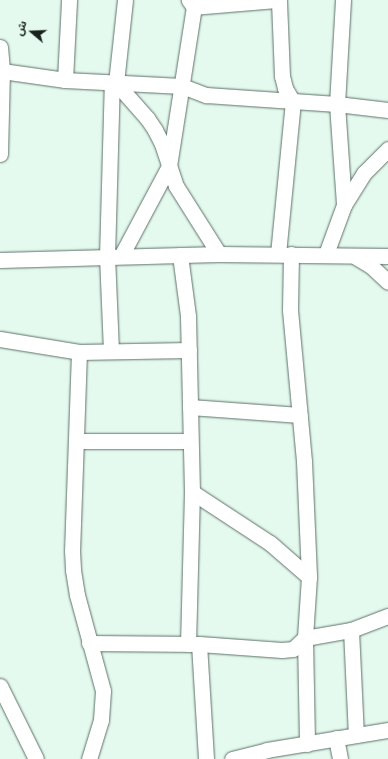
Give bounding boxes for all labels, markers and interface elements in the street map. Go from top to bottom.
north arrow [12,12,52,52]
text: ش [12,19,29,37]

